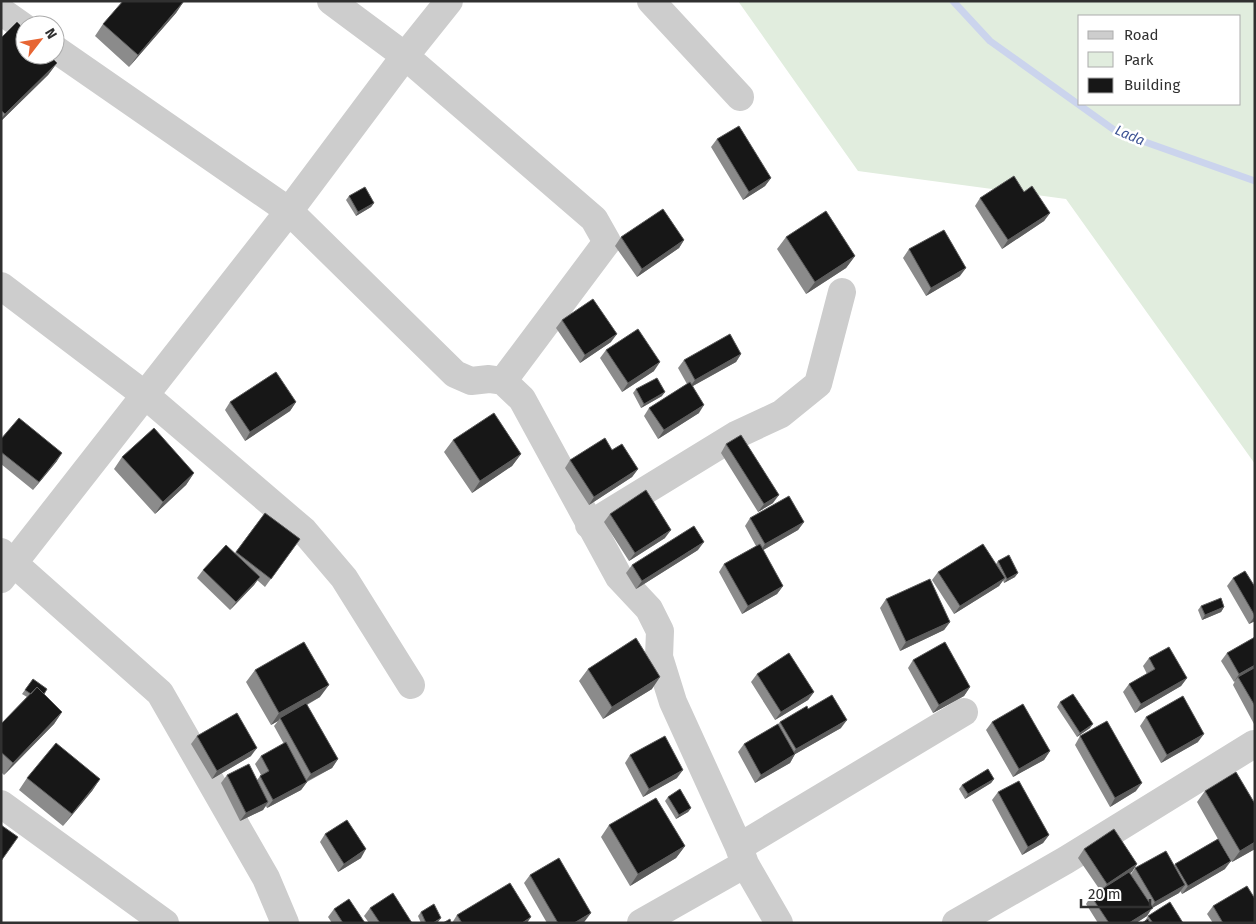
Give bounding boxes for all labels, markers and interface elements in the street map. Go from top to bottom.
north arrow [15,15,65,65]
legend [1078,15,1241,105]
text: N [41,25,60,42]
text: Road [1124,26,1159,44]
text: Park [1124,51,1154,69]
text: Building [1124,76,1180,94]
water label: Lada [1112,122,1147,149]
scale bar [1081,876,1150,908]
text: 20 m [1088,885,1121,903]

